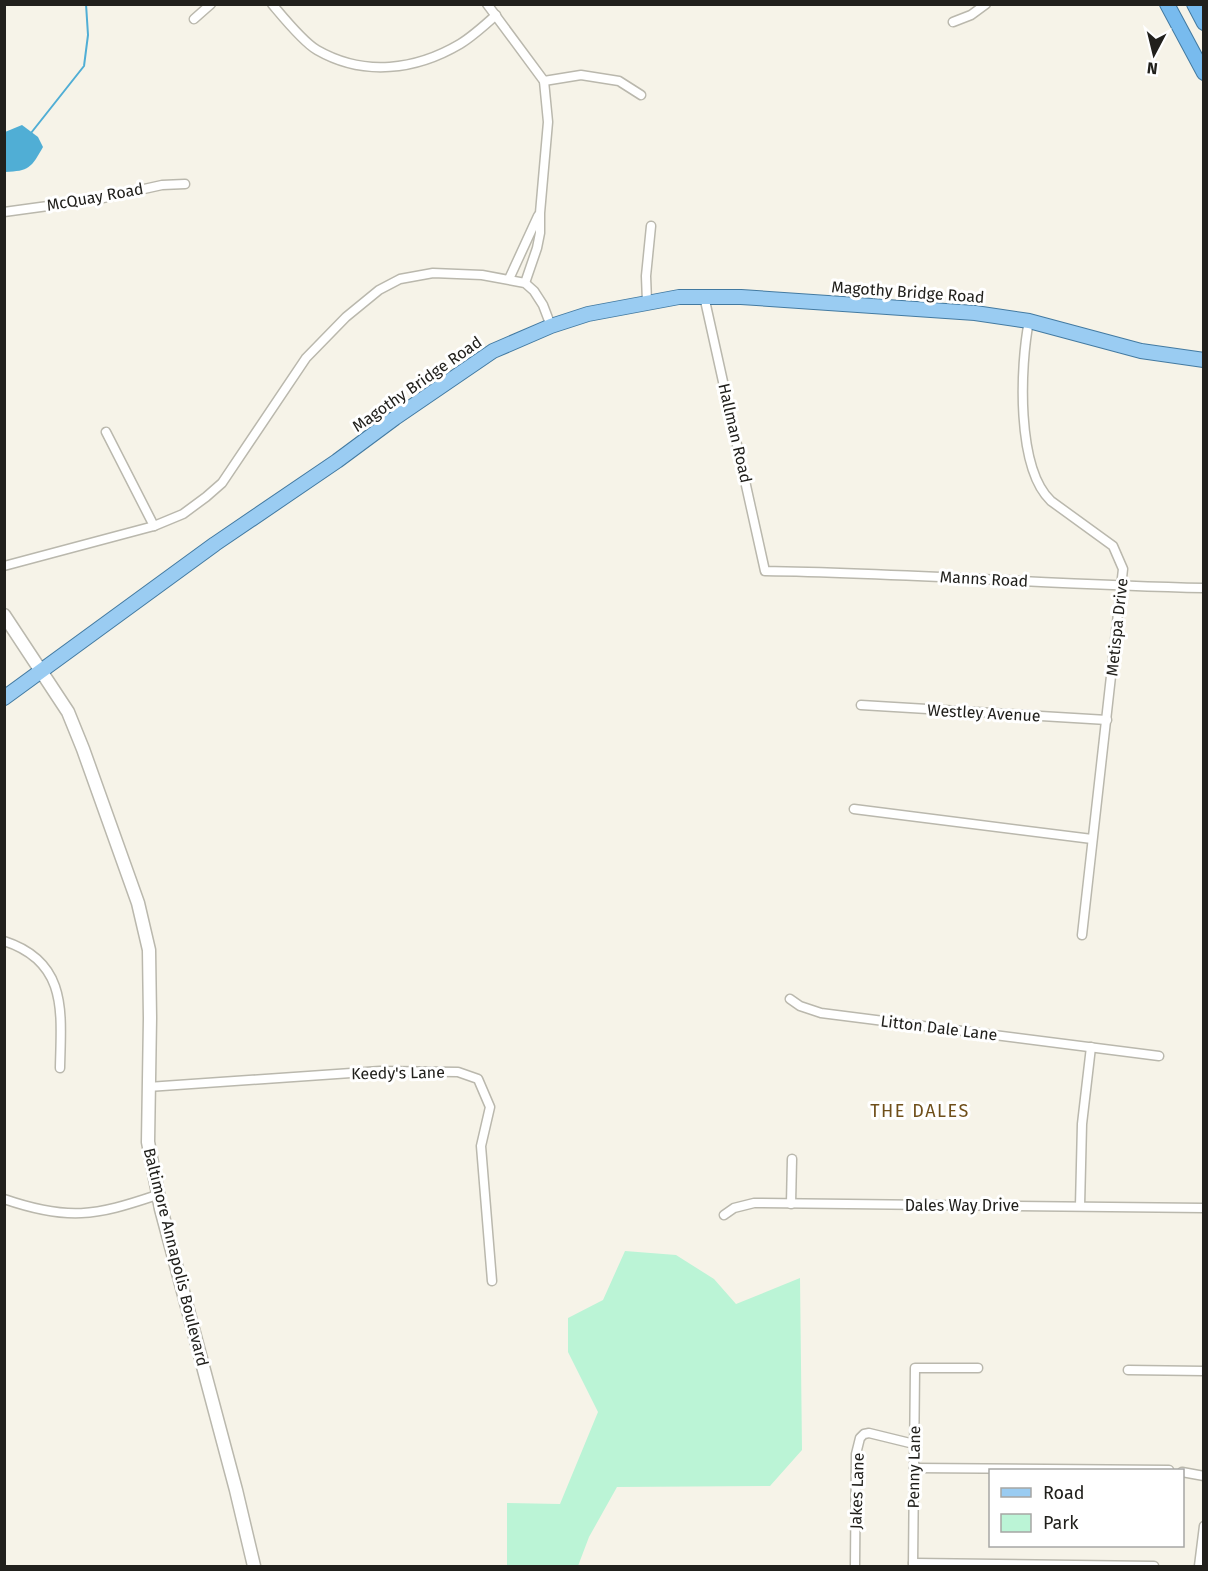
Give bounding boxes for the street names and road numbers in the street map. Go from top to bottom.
street label: McQuay Road [45,179,145,215]
street label: Magothy Bridge Road [831,277,985,307]
street label: Magothy Bridge Road [349,332,485,436]
street label: Hallman Road [714,381,756,485]
street label: Manns Road [939,567,1029,591]
street label: Metispa Drive [1102,577,1132,677]
street label: Westley Avenue [927,701,1041,725]
street label: Litton Dale Lane [879,1011,999,1045]
street label: Keedy's Lane [351,1063,445,1083]
street label: Baltimore Annapolis Boulevard [140,1146,212,1368]
street label: Dales Way Drive [905,1196,1019,1215]
street label: Penny Lane [904,1425,924,1509]
street label: Jakes Lane [846,1452,868,1530]

